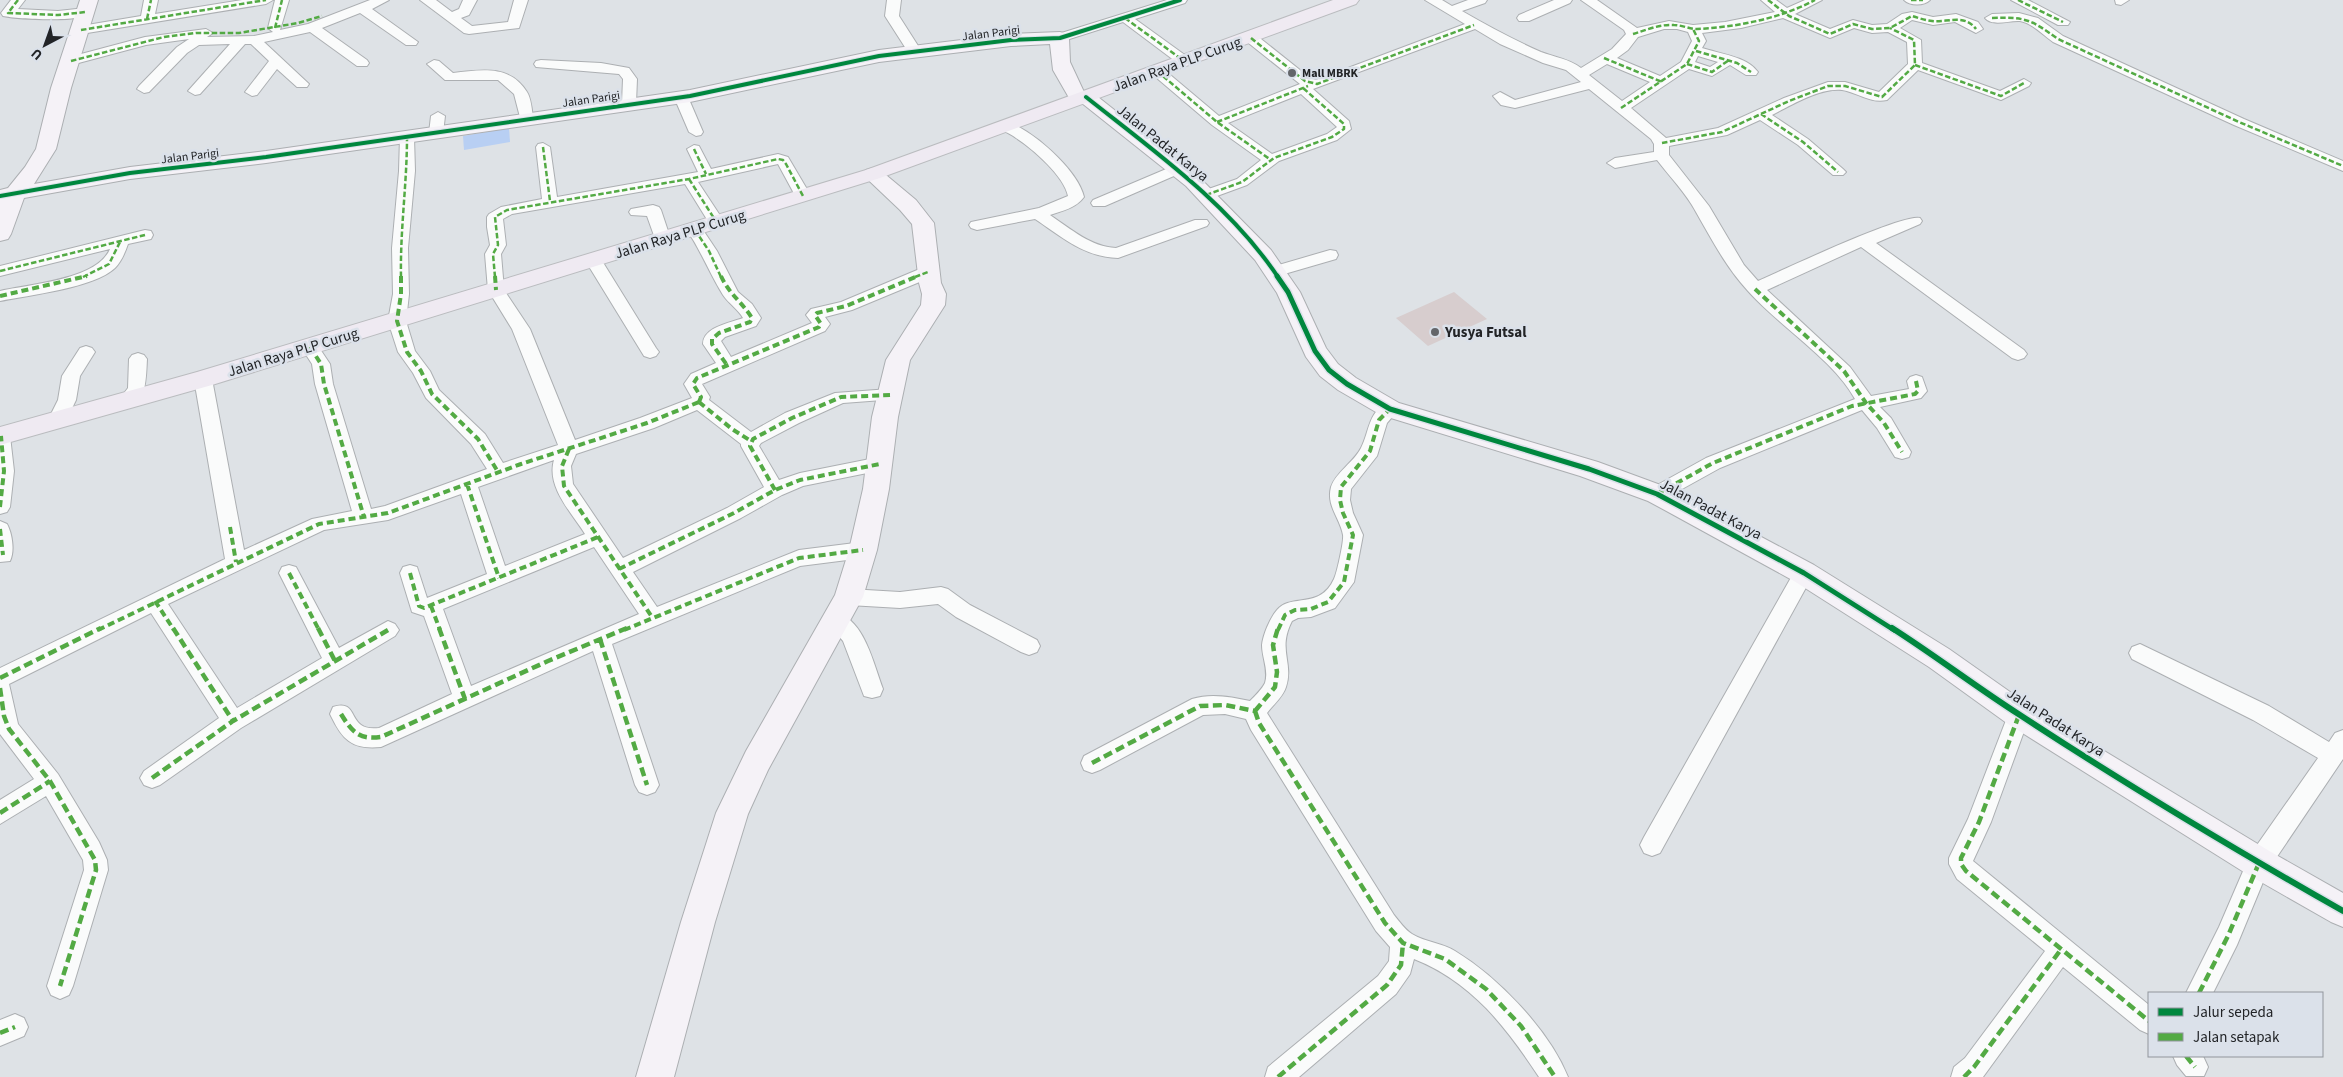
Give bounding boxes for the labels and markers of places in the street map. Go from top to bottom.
place label: Mall MBRK [1302,65,1358,82]
marker: Mall MBRK [1286,67,1298,79]
place label: Yusya Futsal [1444,322,1527,343]
marker: Yusya Futsal [1429,326,1441,338]

